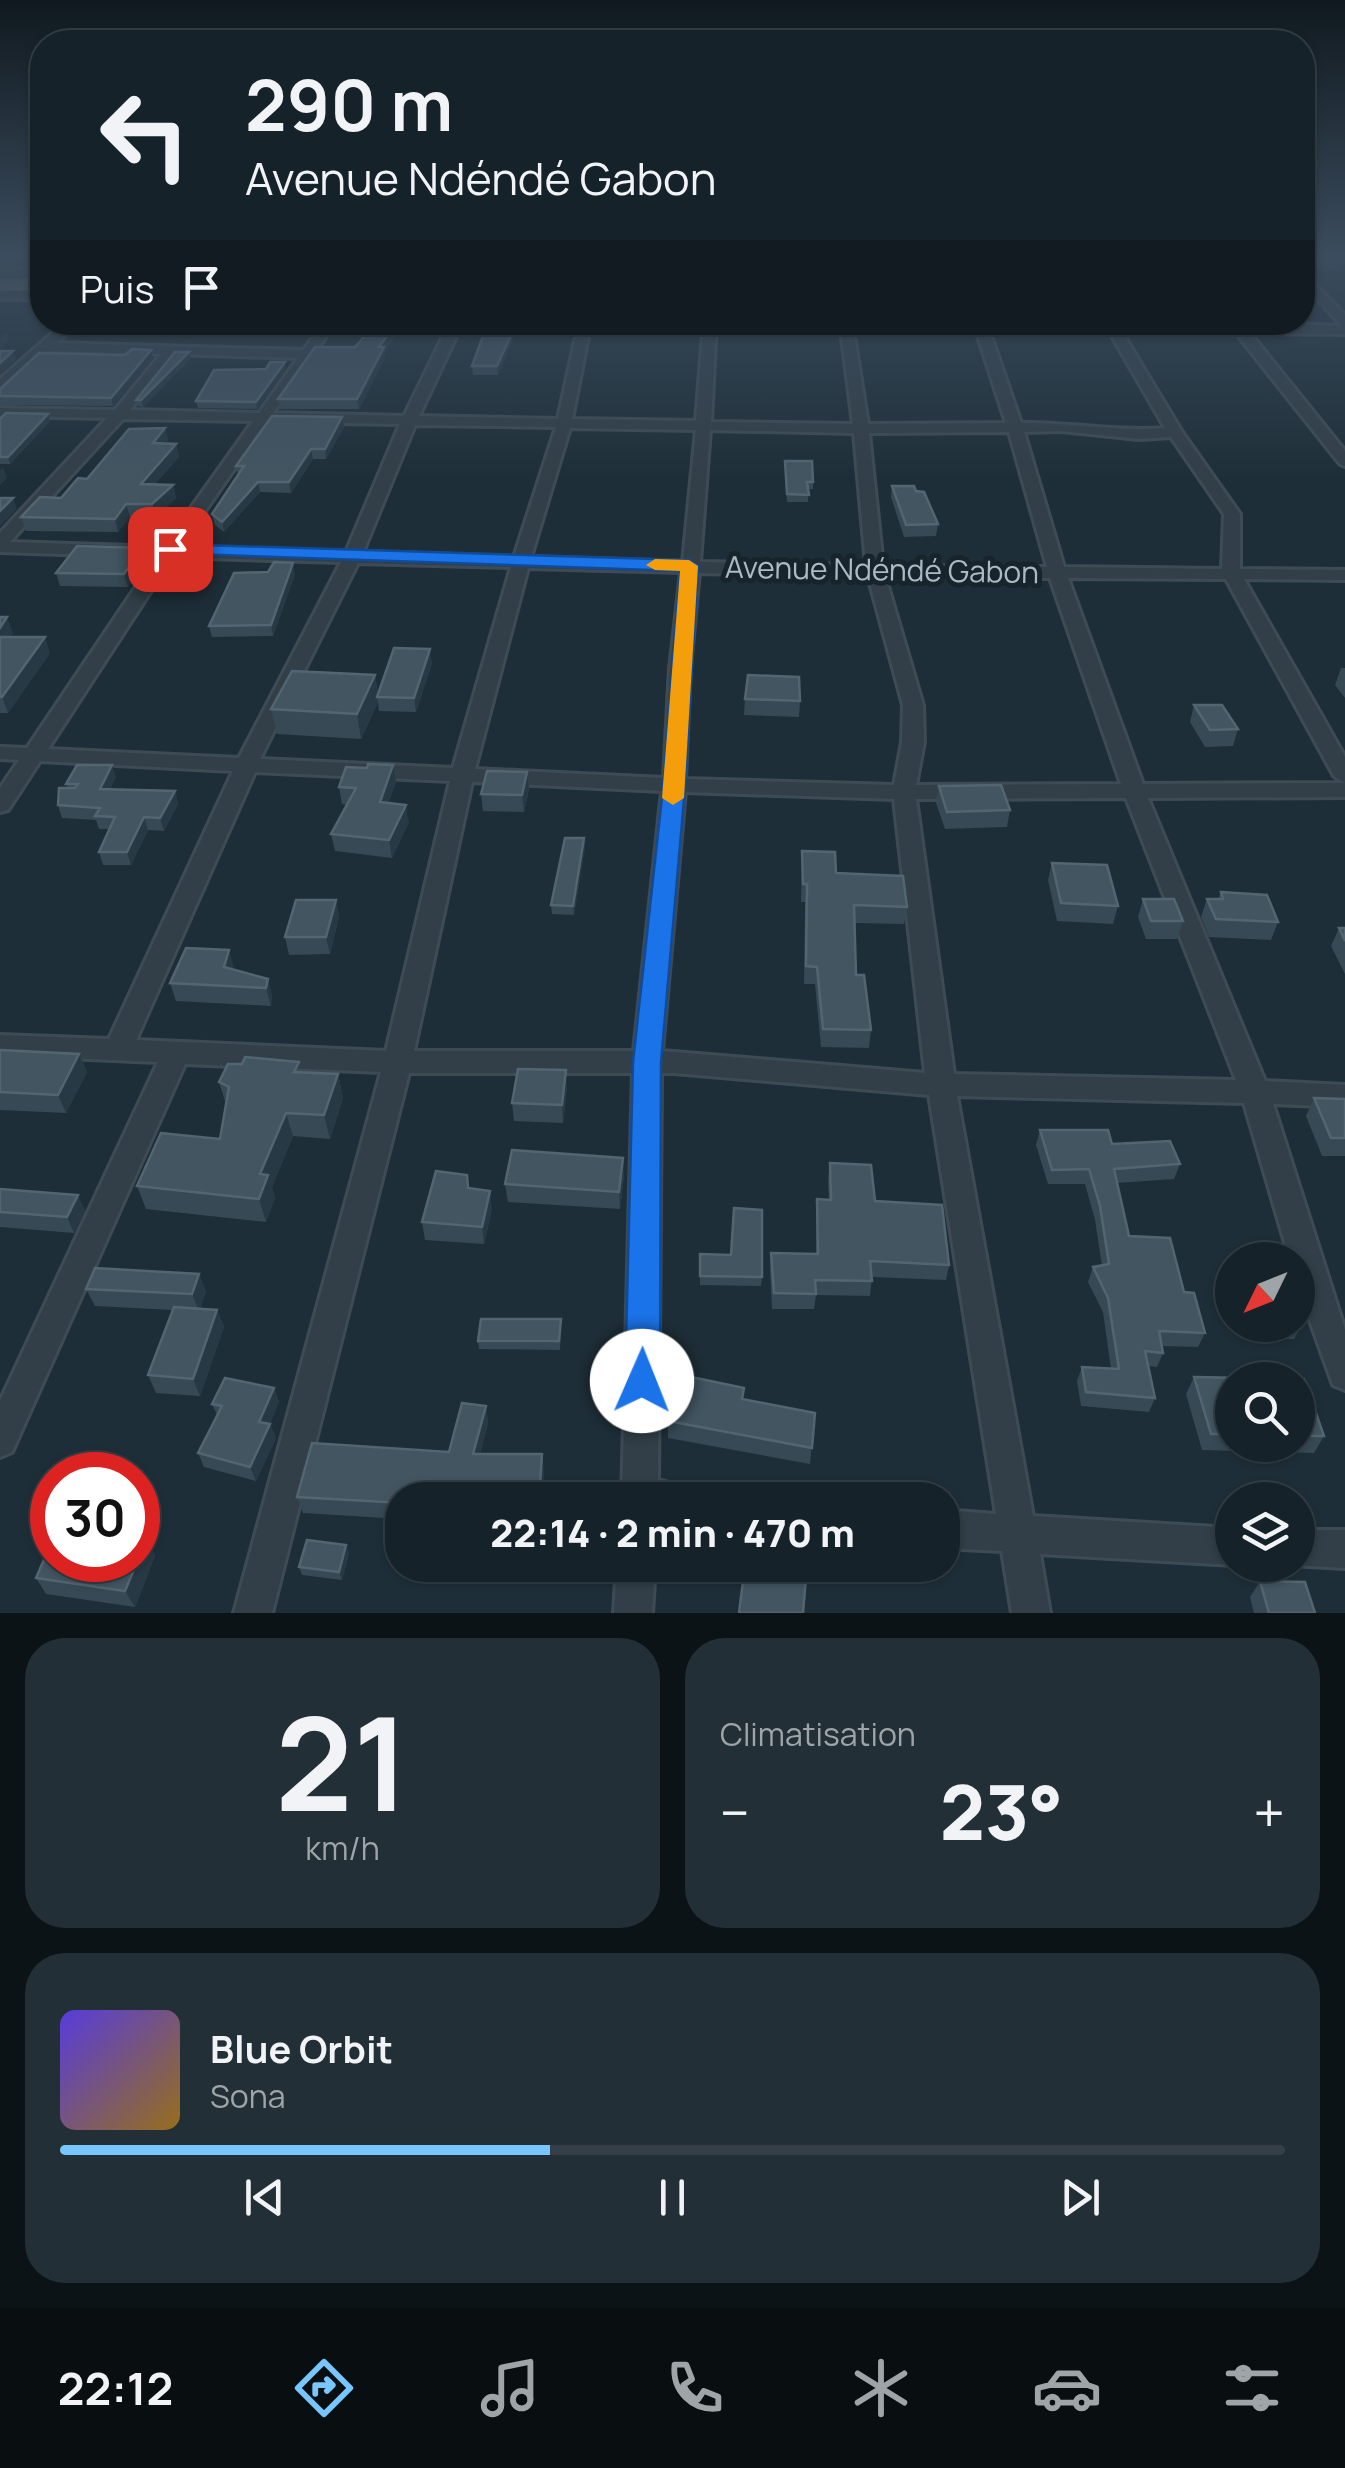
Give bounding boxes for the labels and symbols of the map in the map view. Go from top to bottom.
pin [128,507,213,592]
street label: Avenue Ndéndé Gabon [725,546,1039,592]
north arrow [1215,1242,1315,1342]
position arrow [590,1329,694,1433]
speed limit sign: 30 [30,1452,160,1582]

